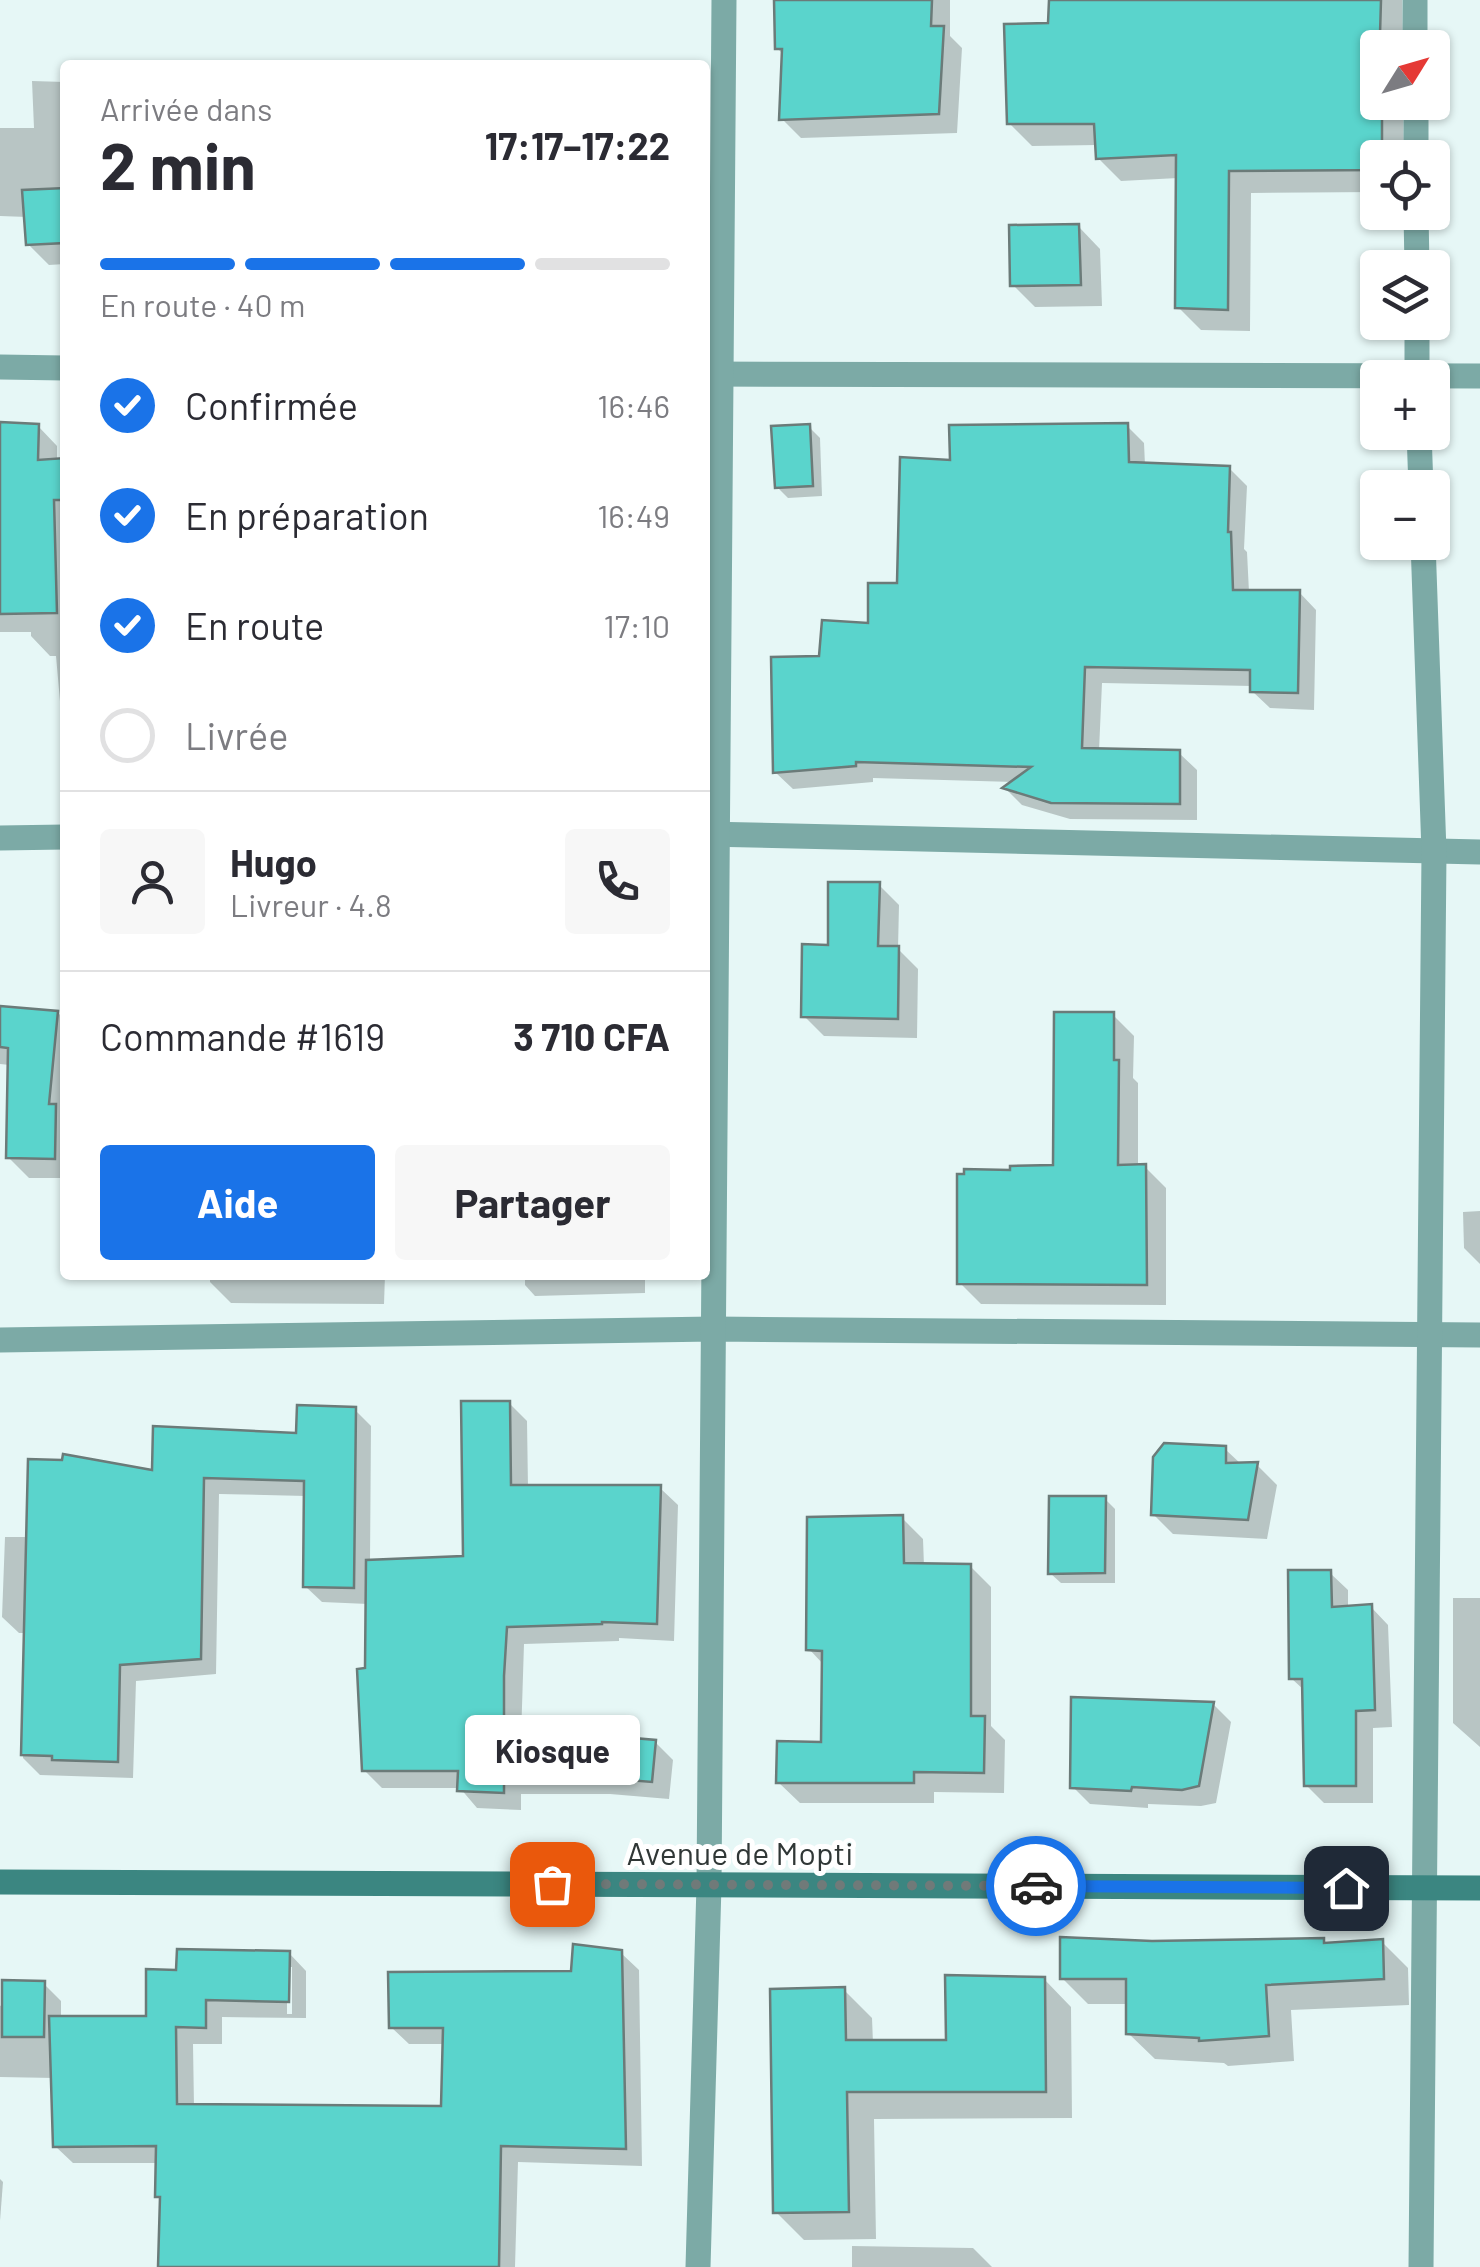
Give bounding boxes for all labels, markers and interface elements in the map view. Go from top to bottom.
north arrow [1360,30,1450,120]
map controls [1360,30,1450,560]
text: Arrivée dans [100,89,273,127]
text: 17:17–17:22 [485,122,670,168]
text: 2 min [100,125,256,203]
button: locate [1360,140,1450,230]
button: layers [1360,250,1450,340]
text: En route · 40 m [100,285,305,323]
button: + [1360,360,1450,450]
icon: check [100,378,155,433]
text: Confirmée [185,382,358,428]
text: 16:46 [597,386,670,424]
button: − [1360,470,1450,560]
icon: check [100,488,155,543]
text: En préparation [185,492,429,538]
text: 16:49 [597,496,670,534]
icon: check [100,598,155,653]
text: En route [185,602,324,648]
text: 17:10 [604,606,670,644]
text: Livrée [185,712,288,758]
button: person [100,829,205,934]
button: phone [565,829,670,934]
text: Hugo [230,839,317,885]
text: Livreur · 4.8 [230,885,392,923]
text: Commande #1619 [100,1013,385,1059]
text: 3 710 CFA [513,1013,670,1059]
button: Aide [100,1145,375,1260]
button: Partager [395,1145,670,1260]
callout: Kiosque [464,1714,640,1784]
text: Kiosque [495,1731,610,1769]
street label: Avenue de Mopti [627,1833,853,1871]
courier [986,1836,1086,1936]
pin [510,1842,595,1927]
pin [1304,1846,1389,1931]
icon: bag [525,1857,580,1912]
icon: car [1009,1859,1064,1914]
icon: home [1319,1861,1374,1916]

